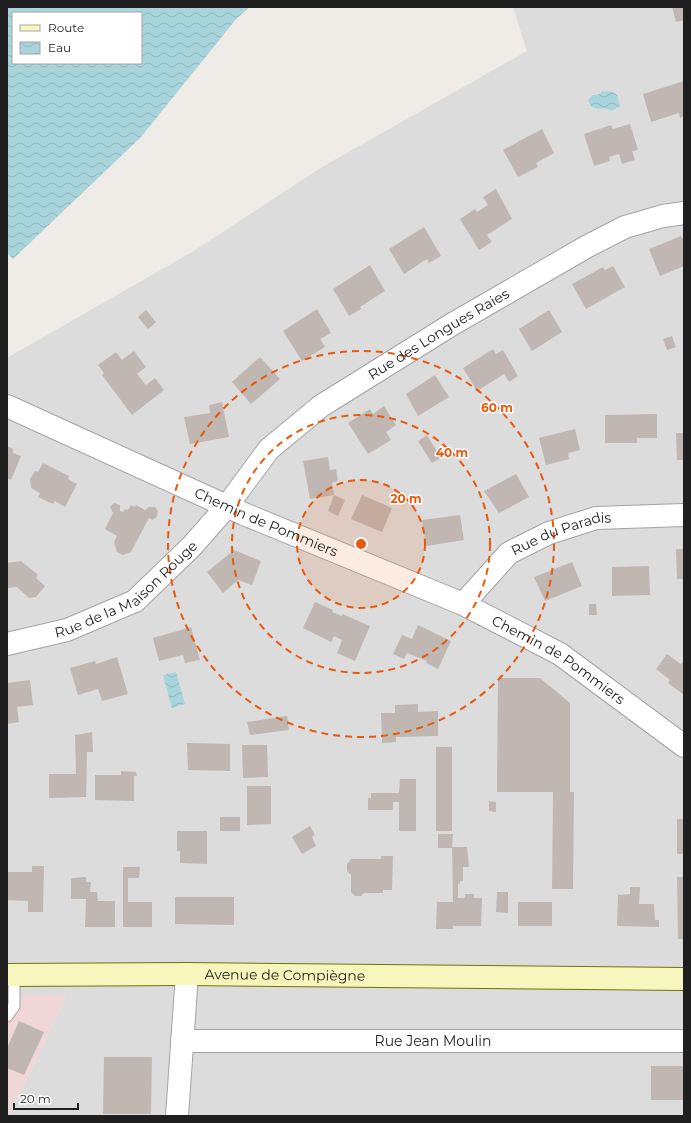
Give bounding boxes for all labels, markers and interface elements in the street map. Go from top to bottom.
legend [12,12,142,64]
text: Route [48,20,84,35]
text: Eau [48,40,71,55]
street label: Rue des Longues Raies [364,284,512,384]
text: 60 m [481,400,513,415]
text: 40 m [436,445,468,460]
street label: Chemin de Pommiers [191,484,341,561]
text: 20 m [390,491,422,506]
street label: Rue du Paradis [508,508,612,560]
street label: Rue de la Maison Rouge [53,537,201,642]
centre of rings [354,537,368,551]
street label: Chemin de Pommiers [489,611,629,708]
street label: Avenue de Compiègne [205,965,365,985]
street label: Rue Jean Moulin [375,1032,491,1050]
scale bar [14,1085,78,1111]
text: 20 m [20,1091,51,1106]

